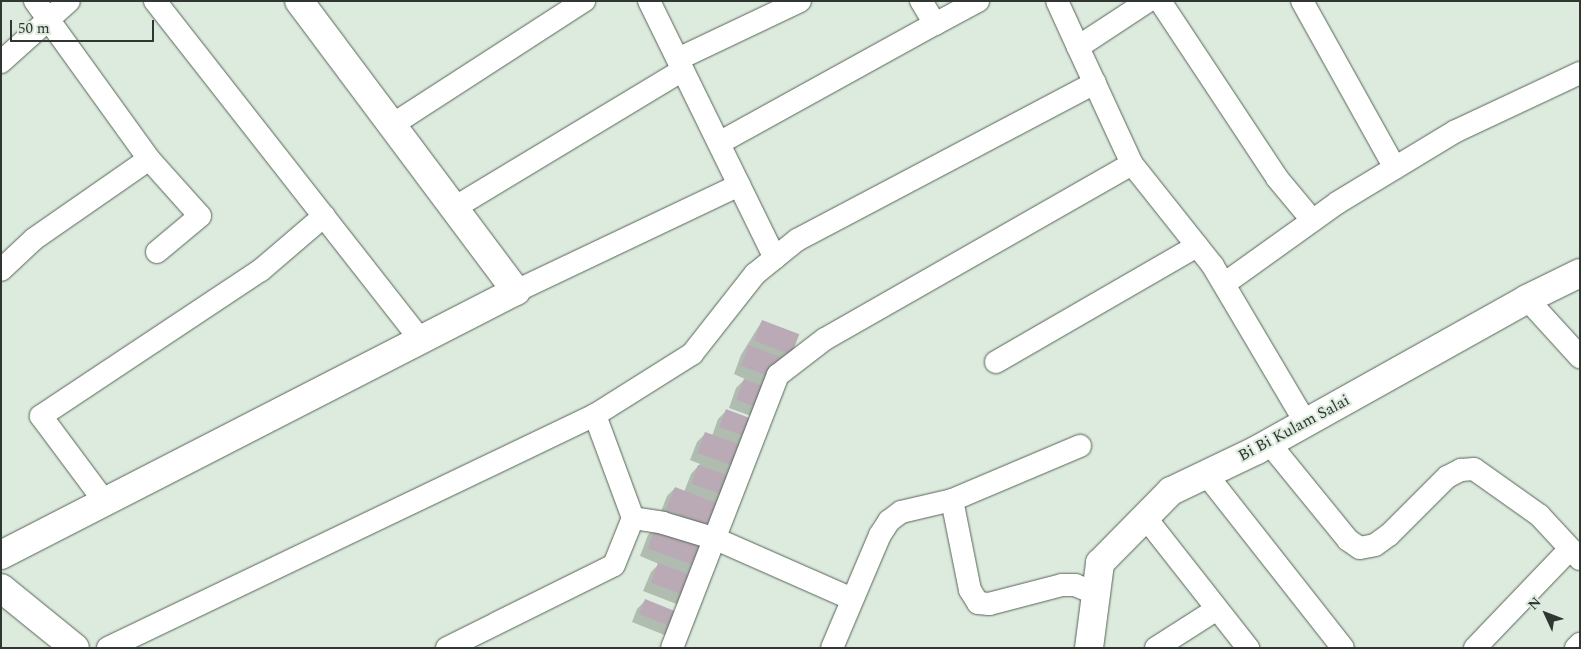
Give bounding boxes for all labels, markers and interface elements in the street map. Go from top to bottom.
scale bar [12,10,156,42]
text: 50 m [18,17,50,40]
street label: Bi Bi Kulam Salai [1235,391,1353,465]
north arrow [1521,589,1571,639]
text: N [1523,592,1546,615]

